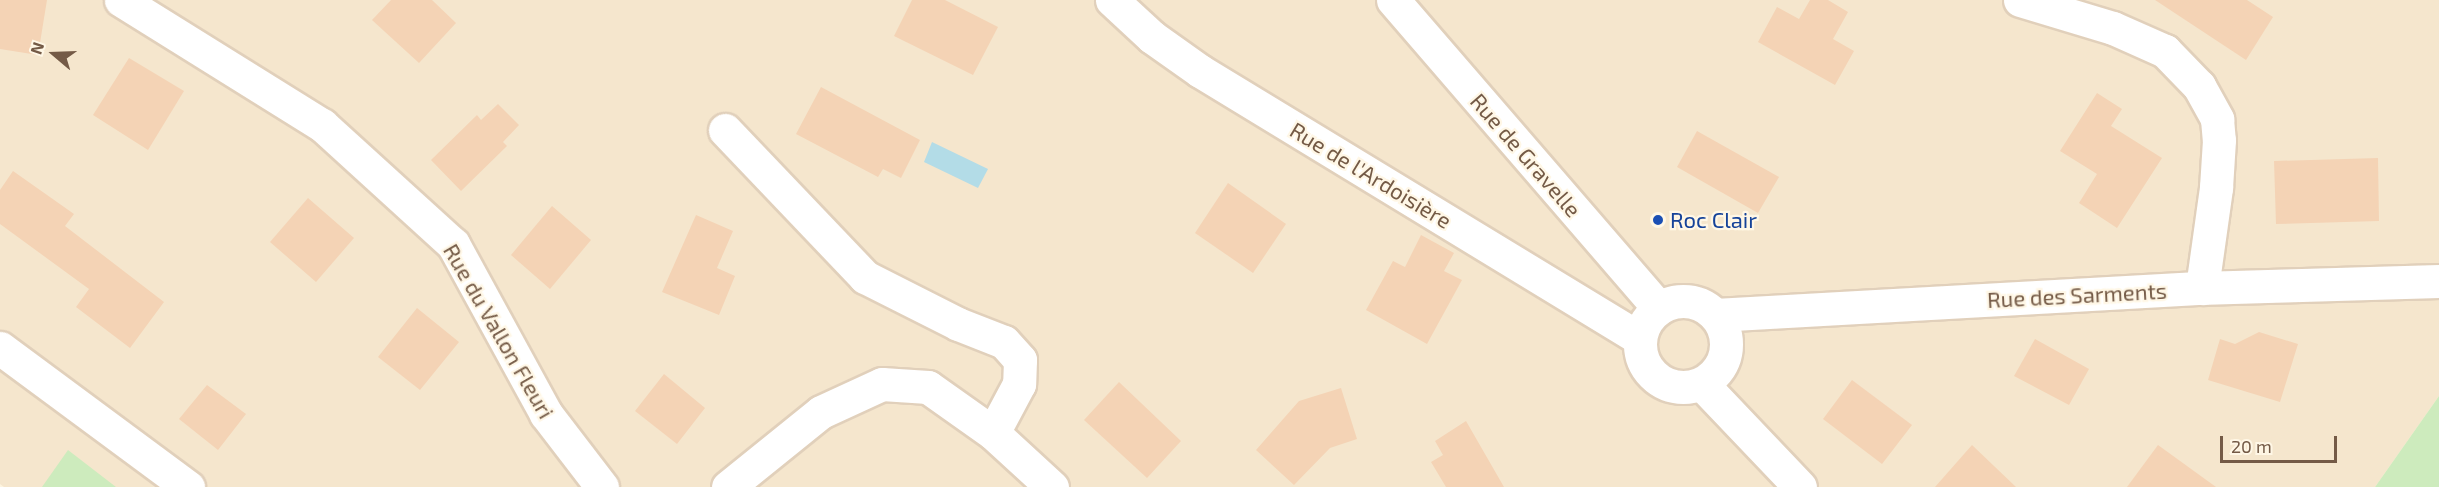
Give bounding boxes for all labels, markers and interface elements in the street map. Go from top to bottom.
north arrow [24,24,84,84]
text: N [26,39,47,57]
street label: Rue de Gravelle [1465,88,1587,222]
street label: Rue de l'Ardoisière [1285,116,1457,234]
place label: Roc Clair [1670,207,1757,233]
marker: Roc Clair [1651,213,1665,227]
street label: Rue du Vallon Fleuri [438,239,560,423]
street label: Rue des Sarments [1986,277,2168,313]
scale bar [2223,424,2340,462]
text: 20 m [2231,435,2272,457]

